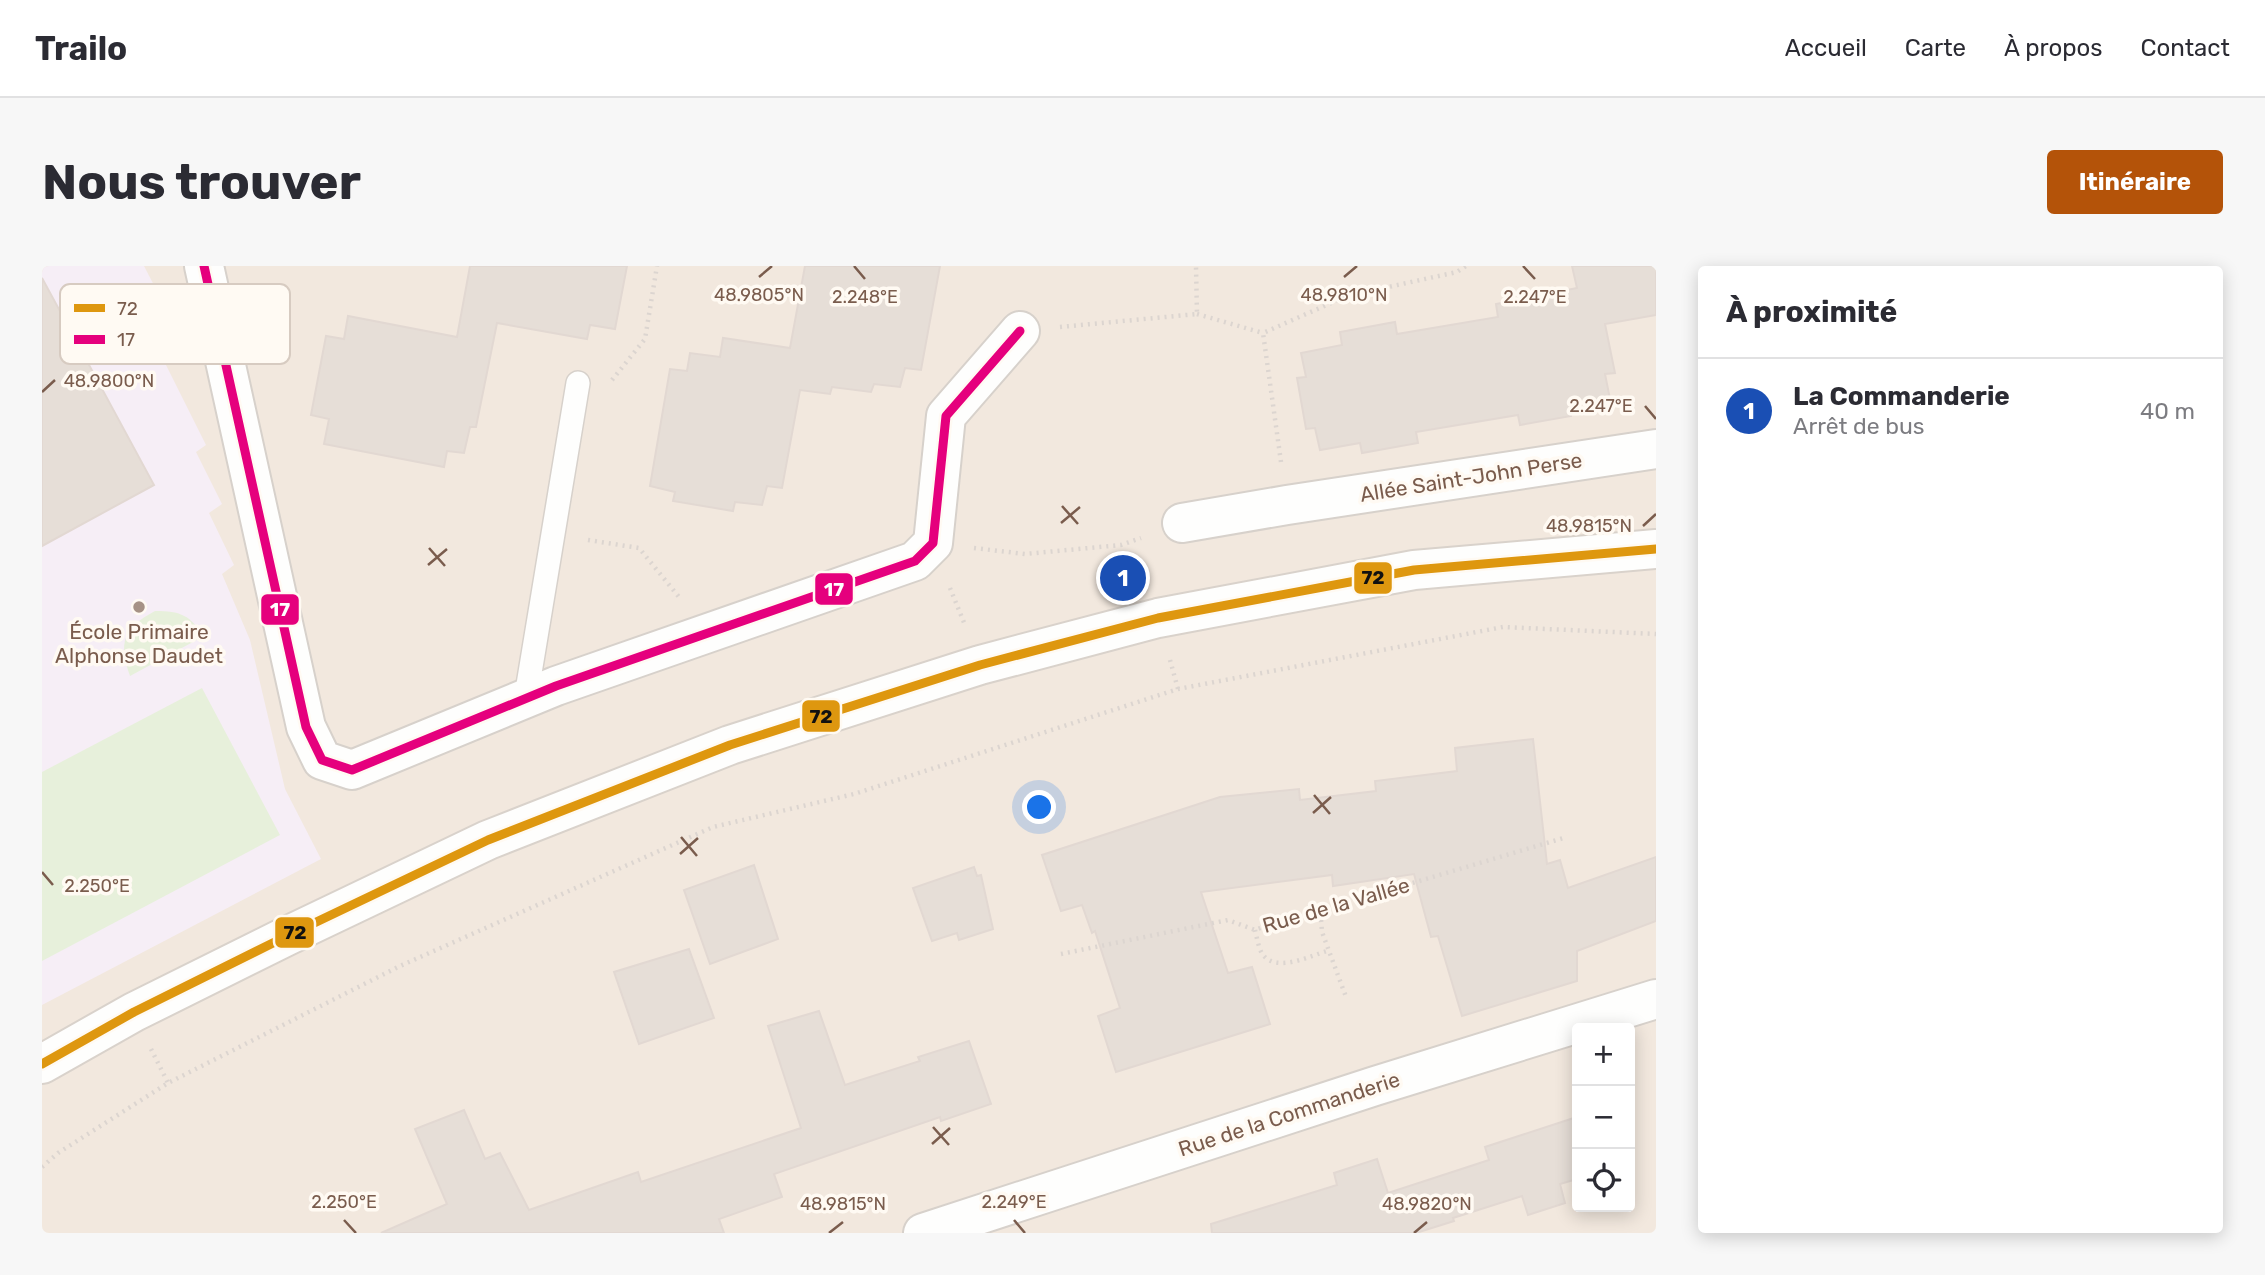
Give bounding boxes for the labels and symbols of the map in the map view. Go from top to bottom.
legend [60,284,290,364]
text: 48.9805°N [714,284,804,306]
text: 48.9810°N [1301,284,1387,306]
text: 2.248°E [832,286,898,308]
text: 2.247°E [1503,286,1567,308]
text: 72 [117,297,138,320]
text: 17 [117,328,135,351]
text: 48.9800°N [64,370,154,392]
text: 2.247°E [1569,395,1633,417]
street label: Allée Saint-John Perse [1358,447,1584,507]
text: 48.9815°N [1546,515,1632,537]
pin: 1 [1100,552,1146,604]
line badge: 72 [1353,561,1393,595]
text: 72 [1361,566,1385,589]
line badge: 17 [814,572,854,606]
text: 17 [824,578,844,601]
line badge: 17 [260,593,300,626]
text: 17 [270,598,290,621]
marker: École Primaire Alphonse Daudet [131,599,147,615]
place label: École Primaire Alphonse Daudet [55,619,223,668]
line badge: 72 [801,699,841,733]
text: 72 [809,705,833,728]
your location [1022,790,1056,824]
street label: Rue de la Vallée [1260,872,1412,938]
text: 2.250°E [64,875,130,897]
line badge: 72 [274,916,315,949]
text: 72 [283,921,307,944]
street label: Rue de la Commanderie [1175,1066,1403,1162]
text: 2.250°E [311,1191,377,1213]
text: 2.249°E [981,1191,1047,1213]
text: 48.9815°N [800,1193,886,1215]
text: 48.9820°N [1382,1193,1472,1215]

